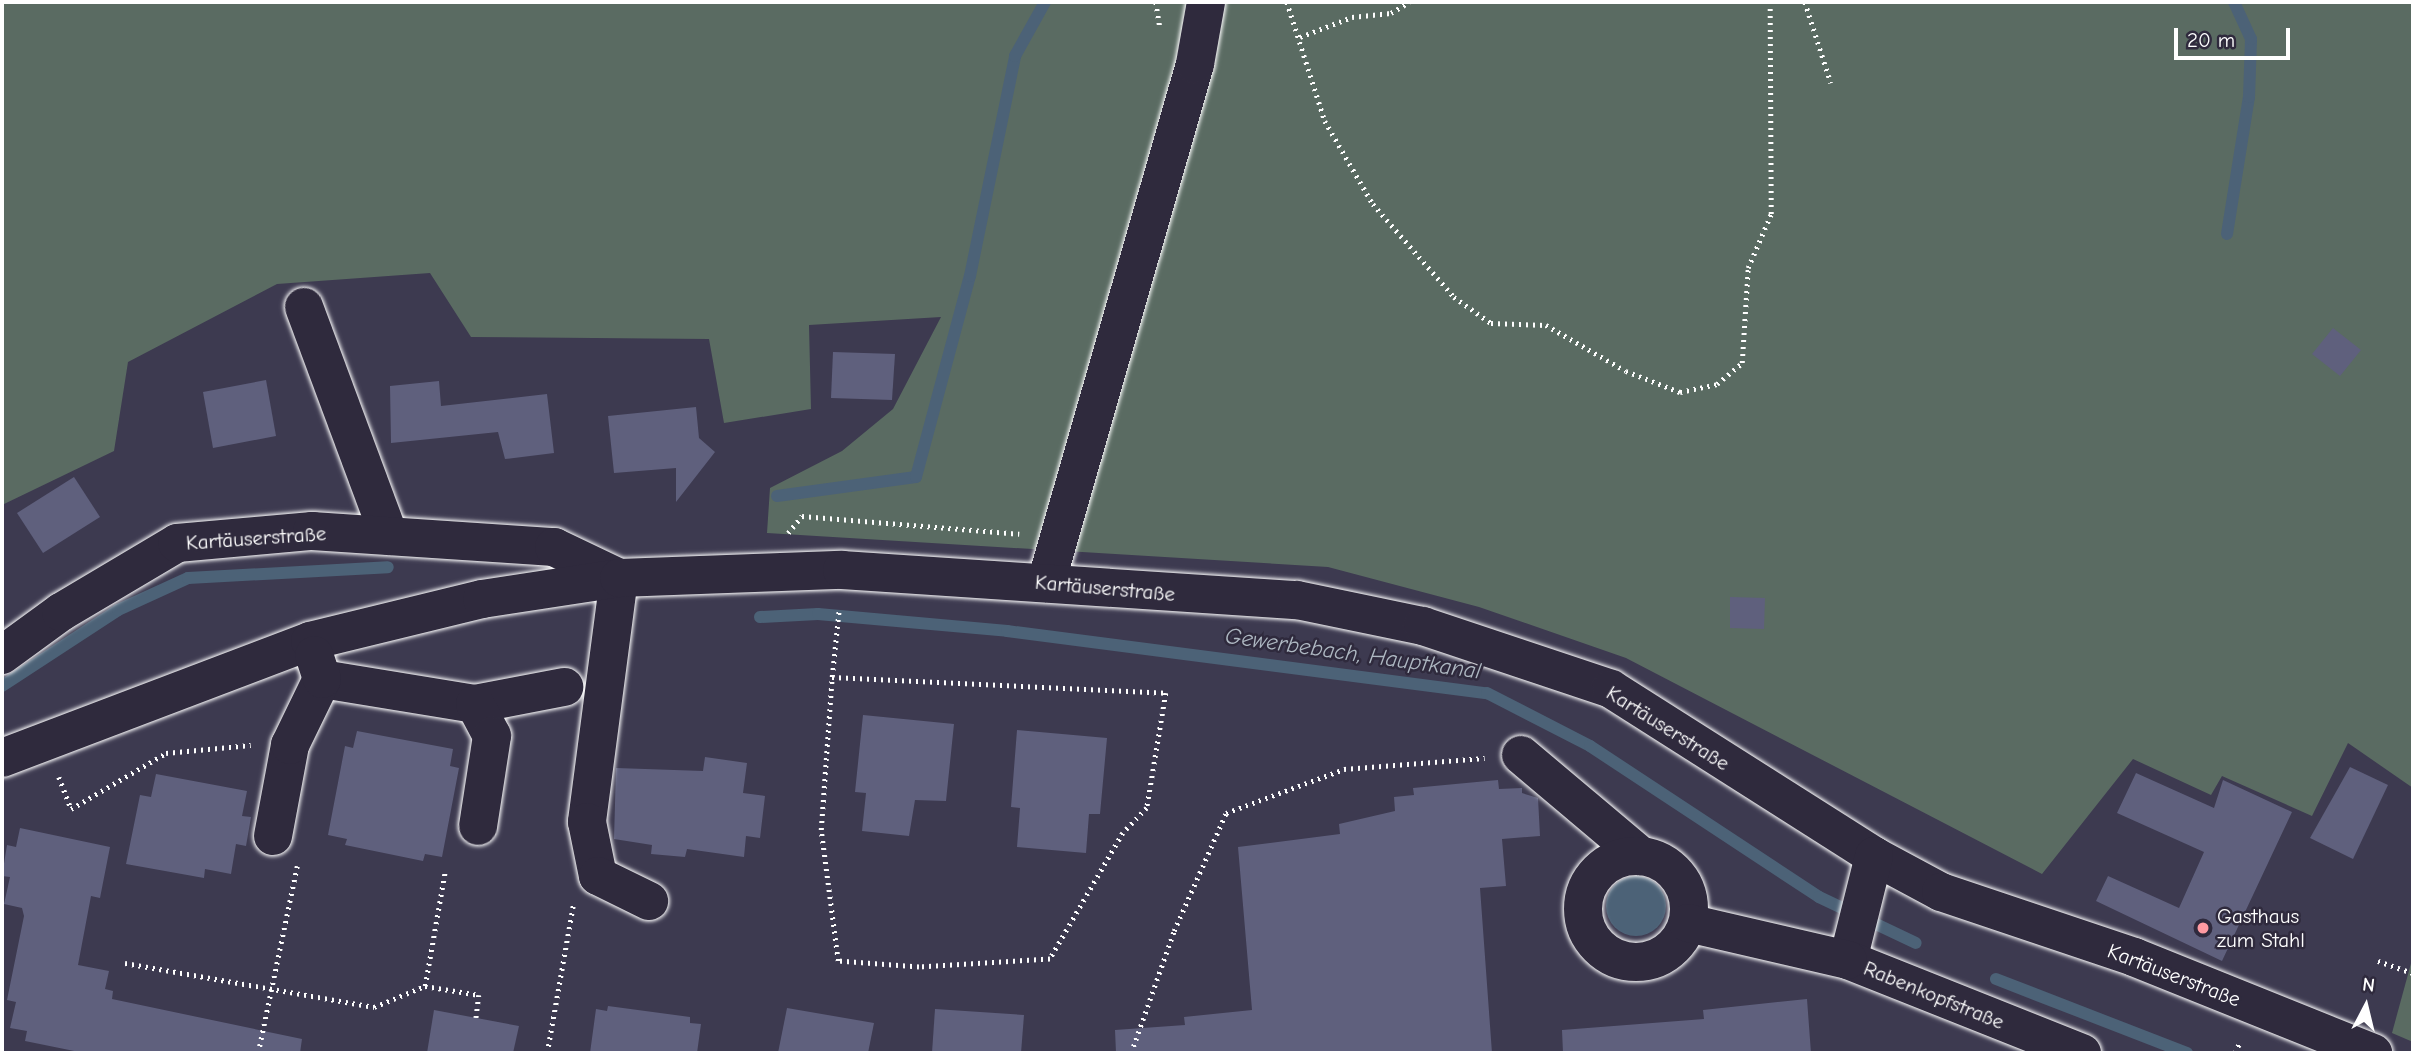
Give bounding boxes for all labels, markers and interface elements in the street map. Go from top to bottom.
scale bar [2177,14,2292,58]
text: 20 m [2187,28,2235,52]
street label: Kartäuserstraße [185,521,327,555]
street label: Kartäuserstraße [1034,569,1176,607]
water label: Gewerbebach, Hauptkanal [1223,622,1483,686]
street label: Kartäuserstraße [1602,680,1734,776]
place label: Gasthaus zum Stahl [2217,903,2305,953]
marker: Gasthaus zum Stahl [2195,920,2211,936]
street label: Kartäuserstraße [2104,938,2244,1012]
street label: Rabenkopfstraße [1860,955,2008,1035]
north arrow [2331,971,2401,1041]
text: N [2361,973,2376,997]

